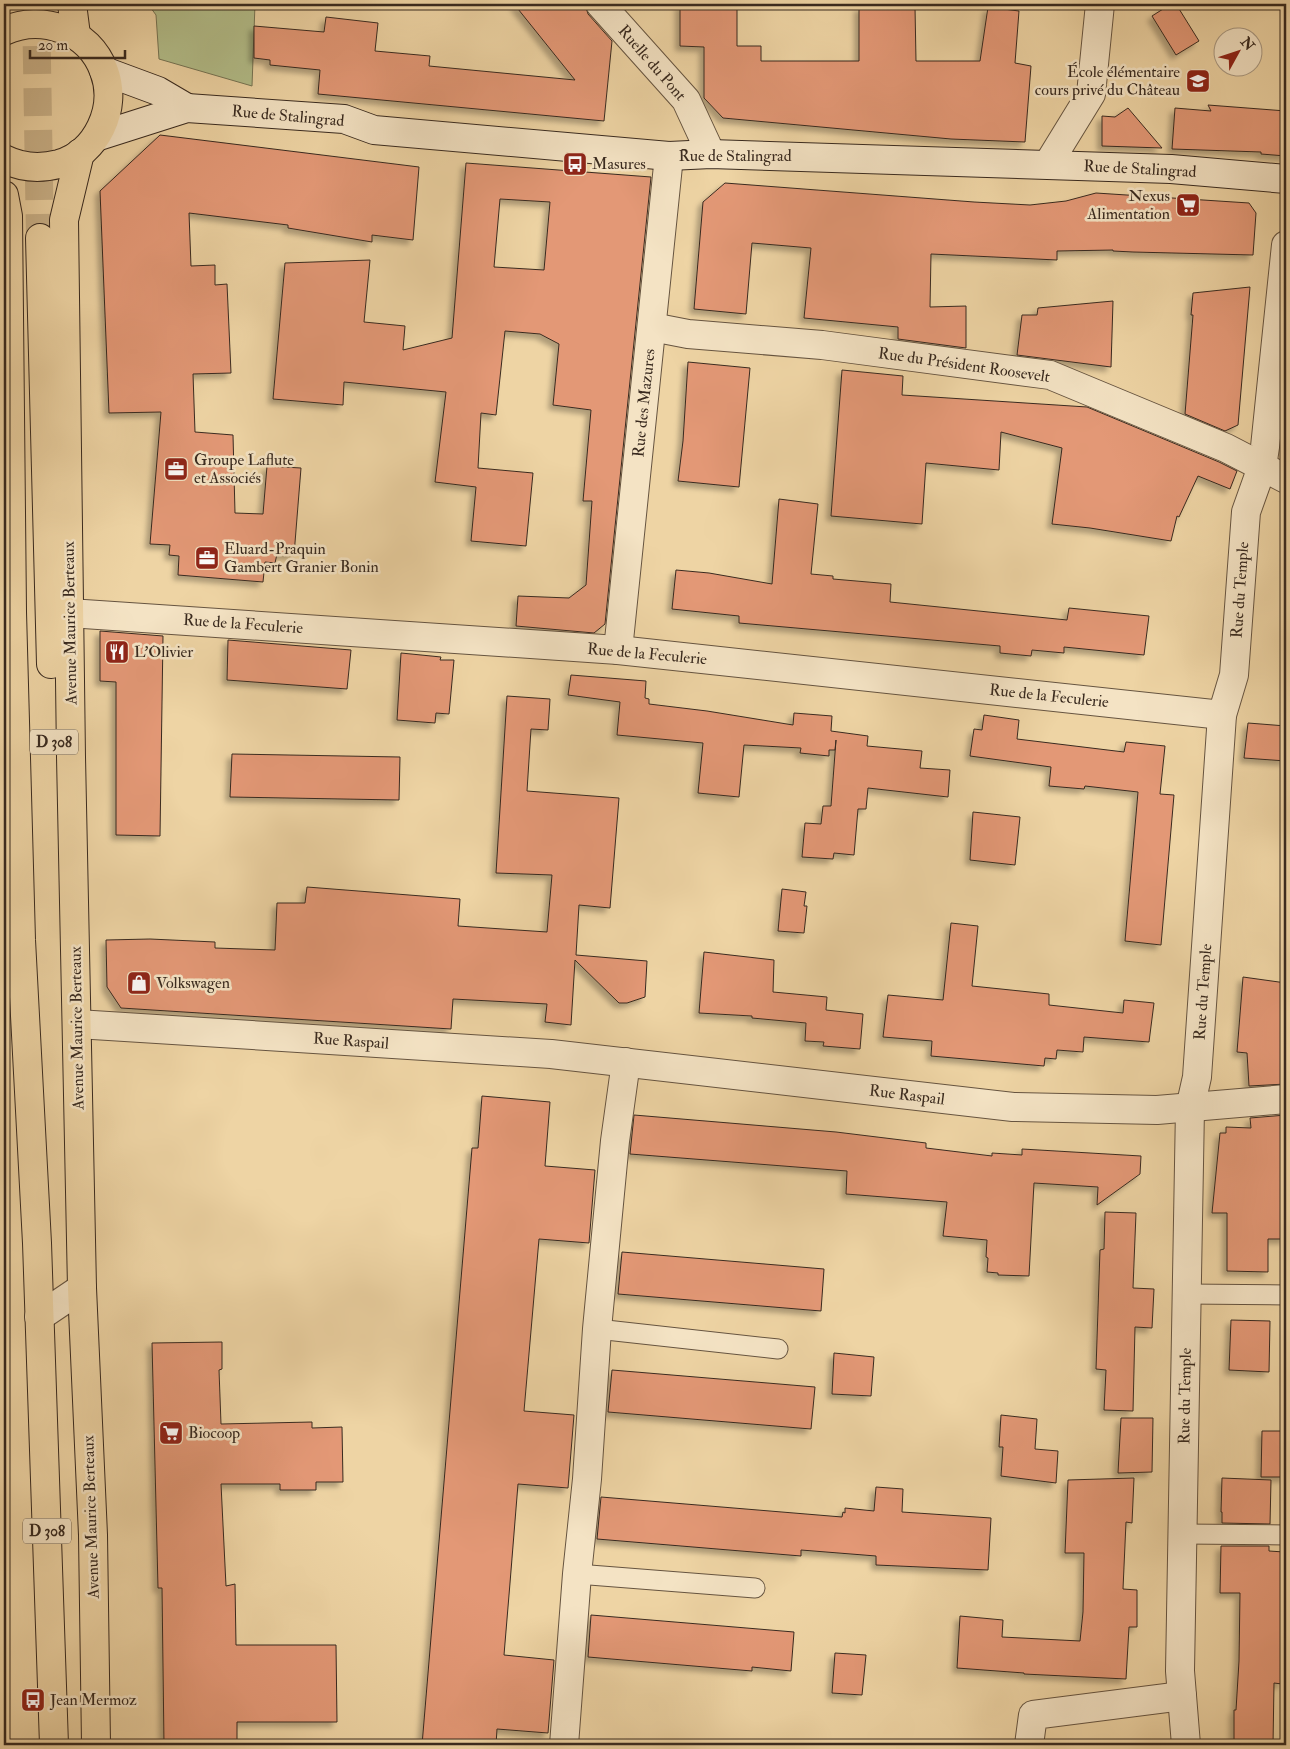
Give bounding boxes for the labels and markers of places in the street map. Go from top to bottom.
place label: École élémentaire cours privé du Château [1035,61,1180,101]
school or university icon: École élémentaire cours privé du Château [1185,68,1211,94]
bus stop icon: Masures [562,151,588,177]
place label: Masures [592,154,646,174]
place label: Nexus Alimentation [1086,186,1170,224]
supermarket icon: Nexus Alimentation [1175,192,1201,218]
place label: Groupe Laflute et Associés [194,450,294,488]
office icon: Groupe Laflute et Associés [163,456,189,482]
place label: Eluard-Praquin Gambert Granier Bonin [224,539,379,577]
office icon: Eluard-Praquin Gambert Granier Bonin [194,545,220,571]
restaurant icon: L'Olivier [104,639,130,665]
place label: L'Olivier [134,642,193,662]
shop icon: Volkswagen [126,970,152,996]
place label: Volkswagen [156,973,230,993]
supermarket icon: Biocoop [158,1420,184,1446]
place label: Biocoop [188,1423,240,1444]
bus stop icon: Jean Mermoz [20,1687,46,1713]
place label: Jean Mermoz [49,1690,137,1711]

